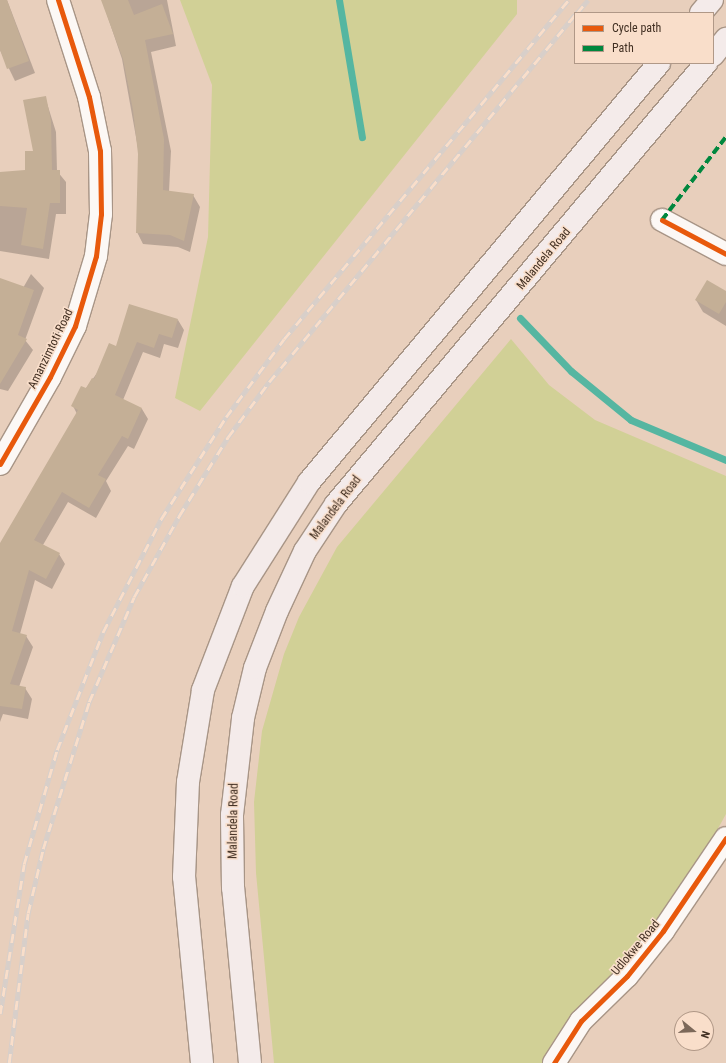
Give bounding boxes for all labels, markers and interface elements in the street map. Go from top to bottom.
legend [574,12,714,64]
text: Cycle path [612,21,661,35]
text: Path [612,41,634,55]
street label: Malandela Road [514,225,574,293]
street label: Amanzimtoti Road [25,307,77,391]
street label: Malandela Road [307,473,365,543]
street label: Malandela Road [226,783,242,859]
street label: Udlokwe Road [609,918,663,978]
north arrow [674,1011,714,1051]
text: N [698,1029,712,1040]

